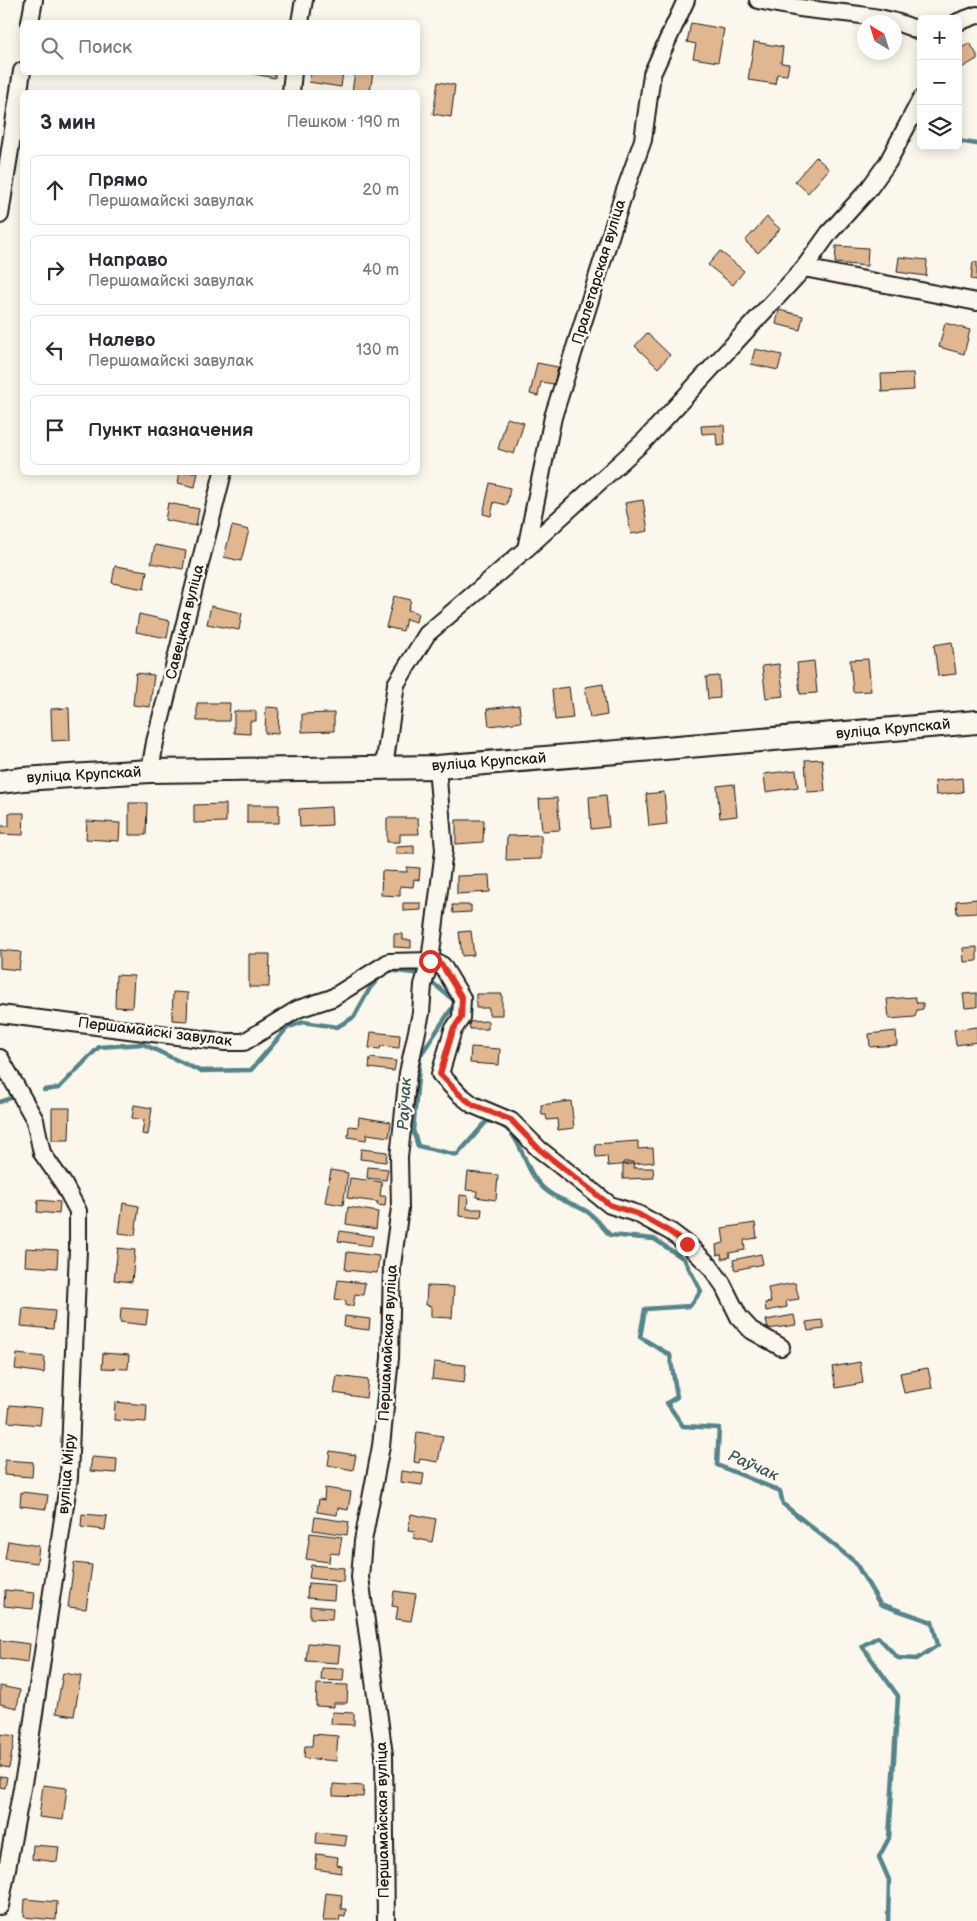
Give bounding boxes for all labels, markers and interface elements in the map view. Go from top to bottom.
north arrow [857,15,902,60]
map controls [917,15,962,150]
button: + [917,15,962,60]
search box [20,20,420,75]
icon: search [38,34,66,62]
text: Поиск [78,36,132,59]
button: − [917,60,962,105]
button: layers [917,105,962,150]
text: 3 мин [40,110,96,135]
text: Пешком · 190 m [287,113,400,132]
text: Прямо [88,169,148,192]
icon: ahead [41,176,69,204]
text: 20 m [363,181,399,200]
text: Першамайскі завулак [88,192,253,211]
street label: Пралетарская вуліца [568,197,630,347]
text: Направо [88,249,168,272]
icon: right [41,256,69,284]
text: 40 m [362,261,399,280]
text: Першамайскі завулак [88,272,253,291]
text: Налево [88,329,155,352]
icon: left [41,336,69,364]
text: 130 m [356,341,399,360]
text: Першамайскі завулак [88,352,253,371]
icon: arrive [41,416,69,444]
text: Пункт назначения [88,419,253,442]
street label: Савецкая вуліца [162,562,208,681]
street label: вуліца Крупскай [835,715,951,743]
street label: вуліца Крупскай [431,749,547,775]
street label: вуліца Крупскай [26,763,142,787]
route start [419,950,442,973]
street label: Першамайскі завулак [77,1013,233,1051]
water label: Раўчак [394,1076,416,1131]
route end [676,1233,699,1256]
street label: Першамайская вуліца [374,1264,402,1422]
street label: вуліца Міру [54,1433,80,1515]
water label: Раўчак [725,1446,782,1486]
street label: Першамайская вуліца [372,1741,394,1899]

